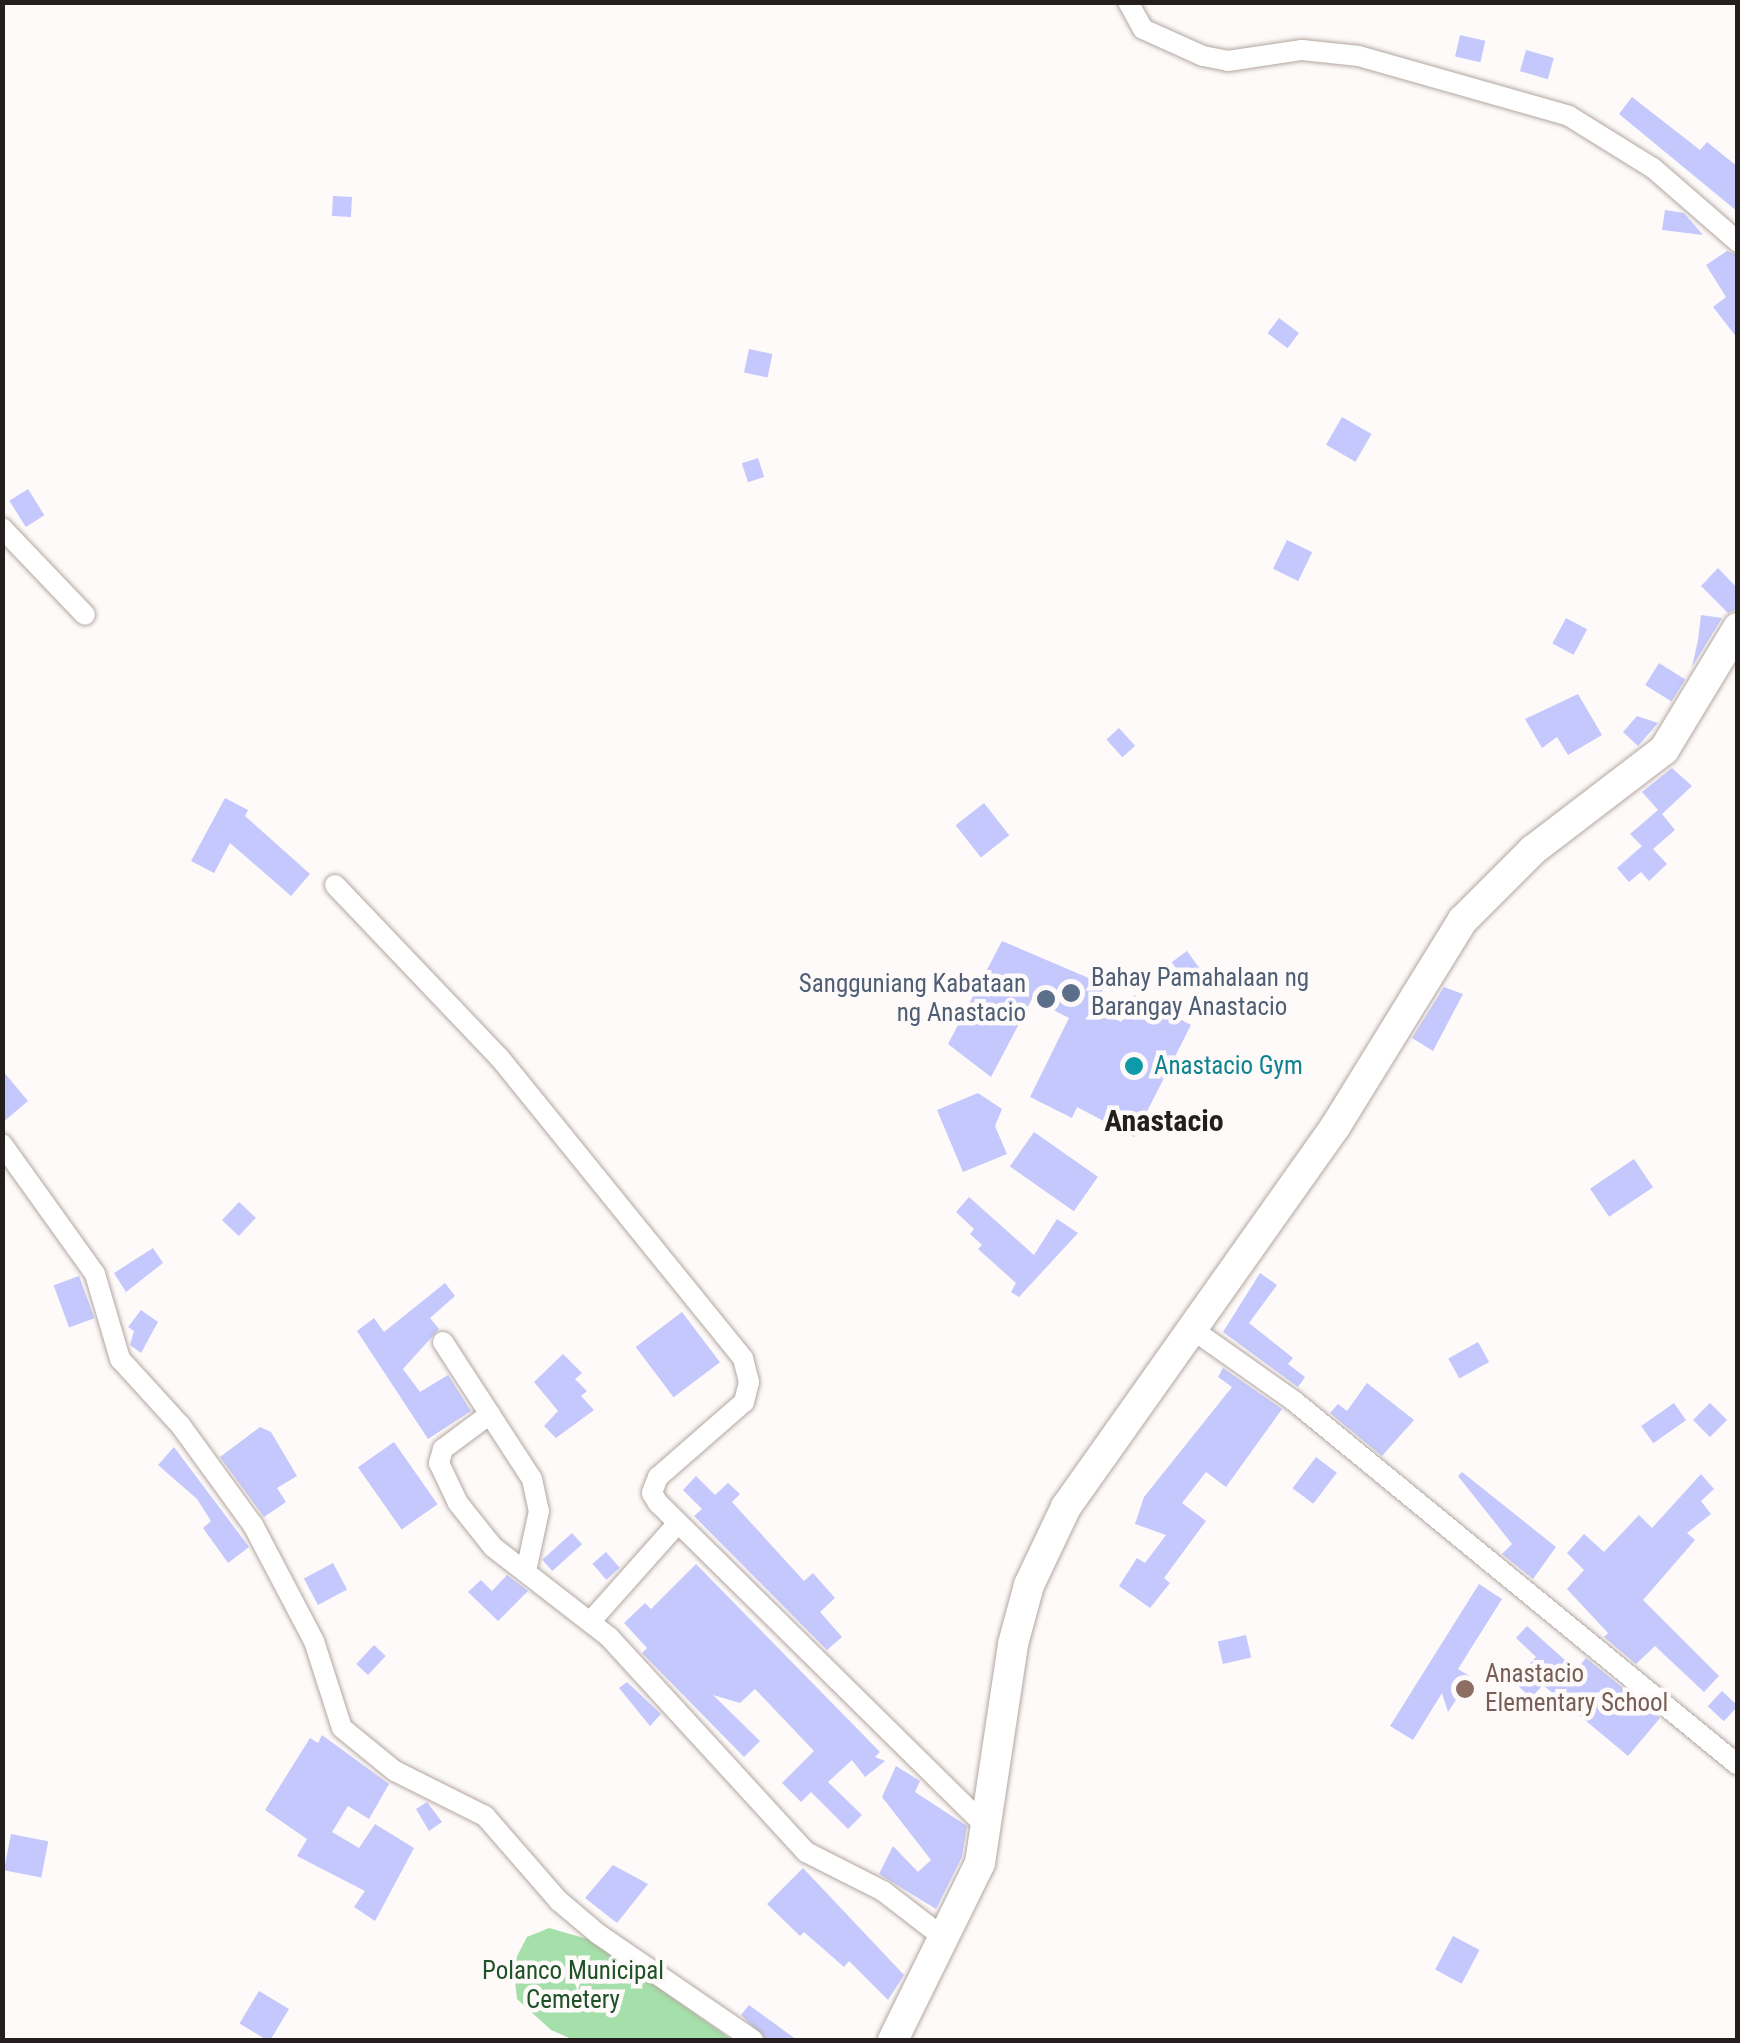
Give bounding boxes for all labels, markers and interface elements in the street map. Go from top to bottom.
place label: Bahay Pamahalaan ng Barangay Anastacio [1091,964,1309,1023]
place label: Sangguniang Kabataan ng Anastacio [799,970,1026,1029]
marker: Bahay Pamahalaan ng Barangay Anastacio [1060,982,1082,1004]
marker: Sangguniang Kabataan ng Anastacio [1035,988,1057,1010]
place label: Anastacio Gym [1154,1051,1303,1081]
marker: Anastacio Gym [1123,1055,1145,1077]
district label: Anastacio [1104,1103,1224,1139]
place label: Anastacio Elementary School [1485,1660,1668,1719]
marker: Anastacio Elementary School [1454,1678,1476,1700]
park label: Polanco Municipal Cemetery [482,1957,664,2016]

